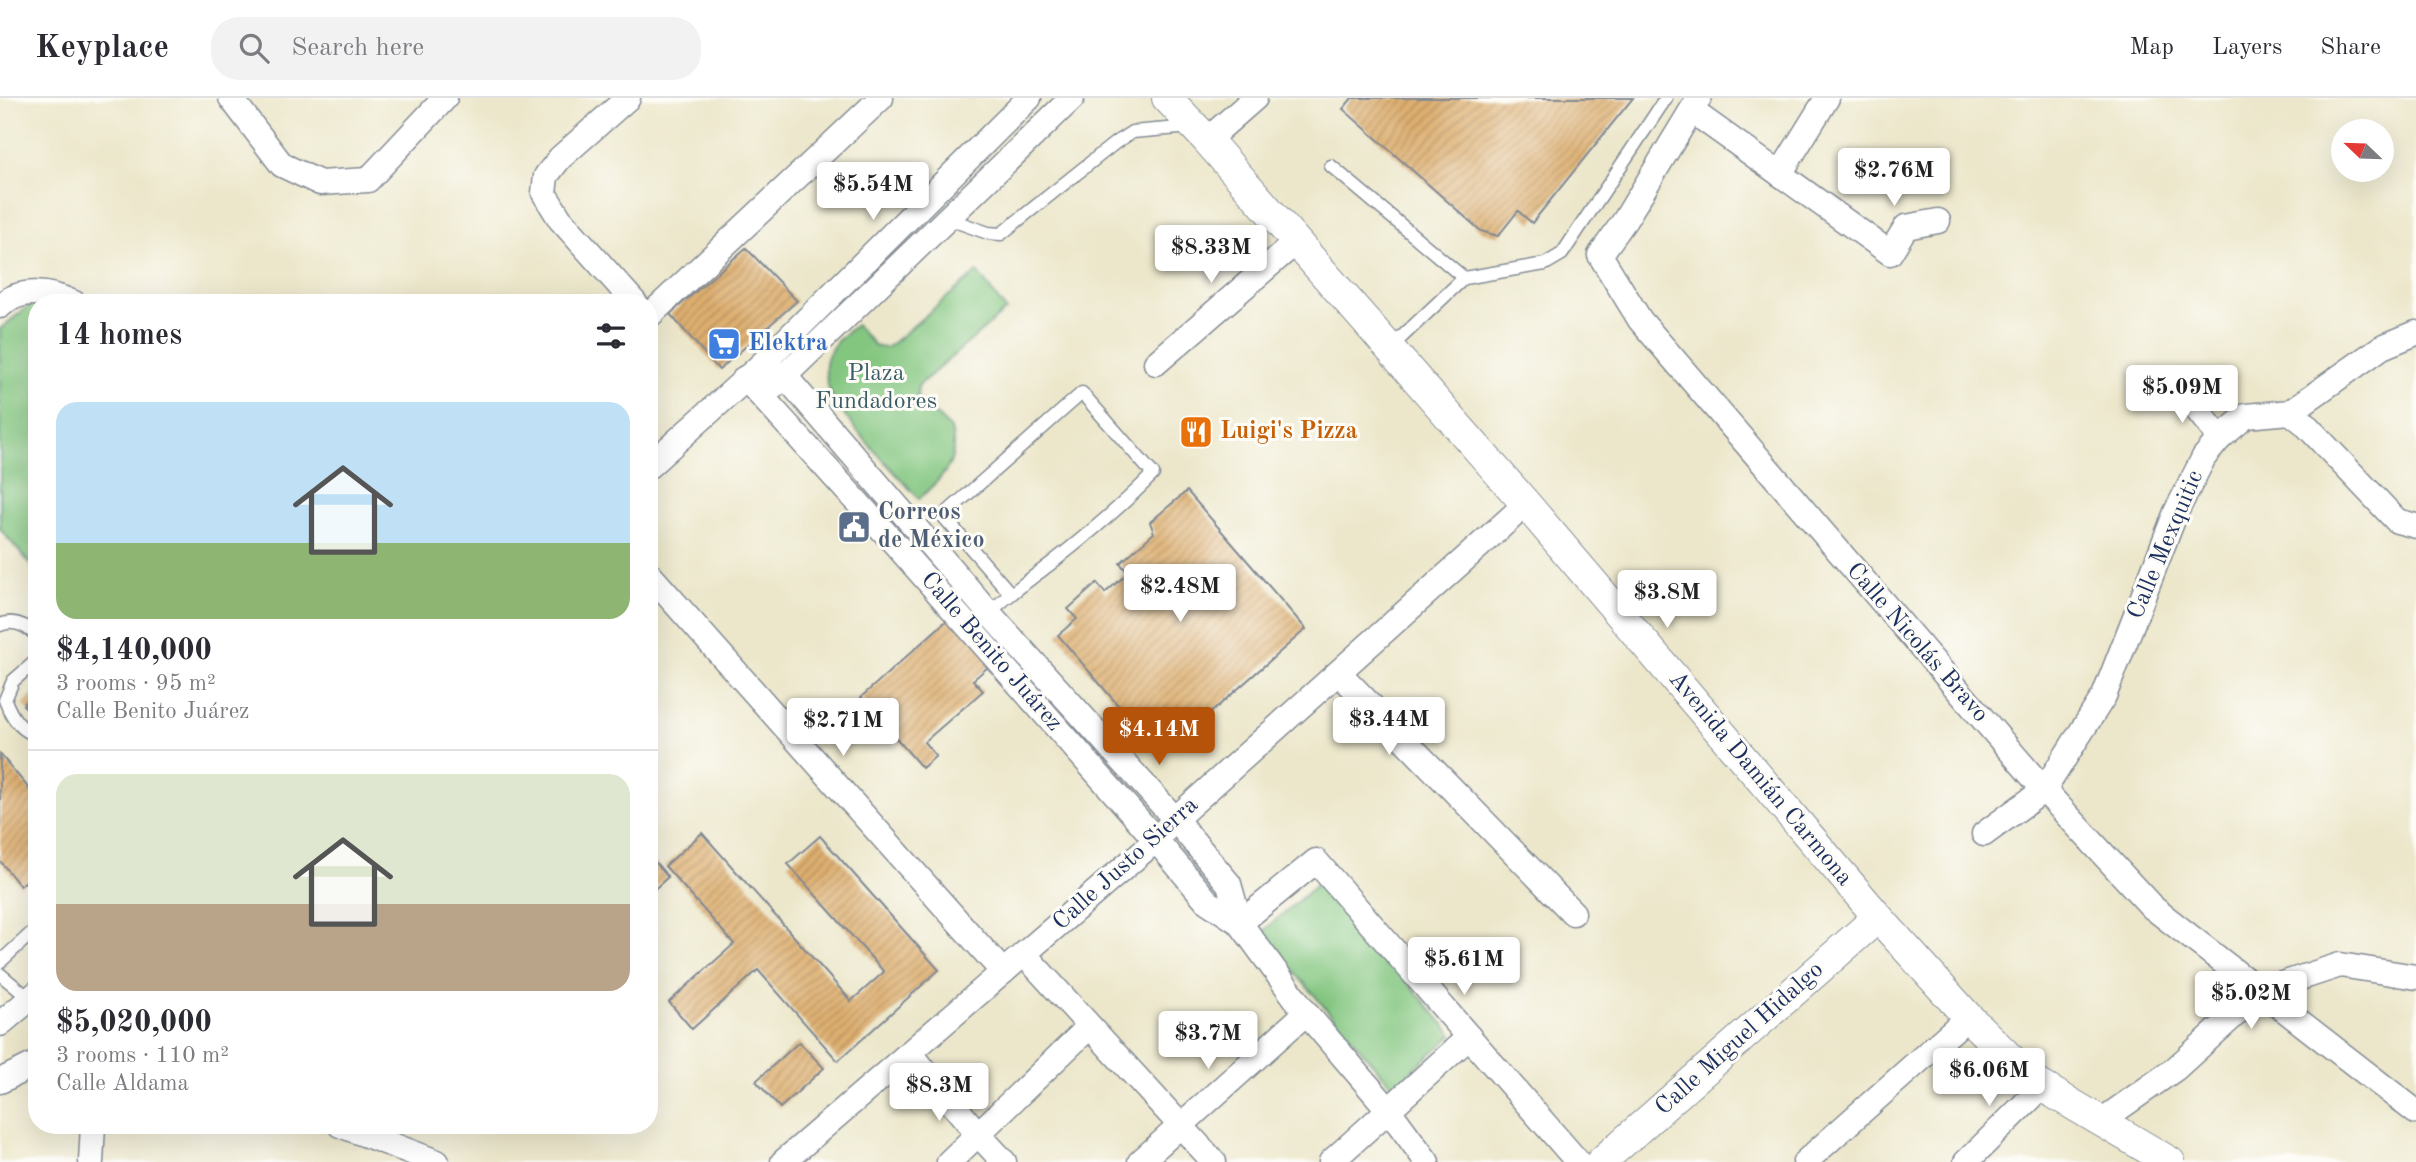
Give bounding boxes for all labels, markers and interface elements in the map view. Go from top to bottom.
search box [211,17,701,80]
icon: search [235,29,273,67]
text: Keyplace [35,32,169,65]
text: Search here [291,35,424,61]
text: Map [2130,36,2174,60]
text: Layers [2212,36,2282,60]
text: Share [2320,36,2381,60]
north arrow [2331,119,2394,182]
map controls [2331,119,2394,182]
pin: $2.76M [1837,148,1951,208]
text: $2.76M [1854,159,1934,182]
pin: $5.54M [816,162,930,222]
text: $5.54M [833,173,913,196]
pin: $8.33M [1154,226,1268,285]
text: $8.33M [1171,236,1251,259]
icon: filters [592,317,630,355]
text: 14 homes [56,321,182,351]
supermarket icon: Elektra [705,325,743,363]
place label: Elektra [748,332,828,356]
park label: Plaza Fundadores [815,362,937,414]
pin: $5.09M [2125,366,2239,425]
text: $5.09M [2142,376,2222,399]
restaurant icon: Luigi's Pizza [1177,413,1215,451]
place label: Luigi's Pizza [1220,420,1358,444]
icon: home [280,447,406,573]
street label: Calle Mexquitic [2124,467,2208,623]
place label: Correos de México [878,501,985,553]
public building icon: Correos de México [835,508,873,546]
street label: Calle Nicolás Bravo [1842,559,1992,727]
pin: $2.48M [1123,564,1237,624]
street label: Calle Benito Juárez [916,568,1066,736]
pin: $3.8M [1618,570,1716,630]
text: $2.48M [1140,575,1220,598]
text: $3.8M [1634,581,1700,604]
text: $4,140,000 [56,636,212,666]
street label: Avenida Damián Carmona [1664,667,1856,891]
text: 3 rooms · 95 m² [56,672,216,695]
pin: $2.71M [786,698,900,758]
pin: $3.44M [1332,698,1446,757]
text: Calle Benito Juárez [56,700,249,723]
pin: $4.14M [1102,708,1216,767]
text: $3.44M [1349,708,1429,731]
text: $2.71M [803,709,883,732]
text: $4.14M [1119,718,1199,741]
street label: Calle Justo Sierra [1049,793,1203,935]
icon: home [280,819,406,945]
pin: $5.61M [1407,937,1521,997]
text: $5.61M [1424,948,1504,971]
street label: Calle Miguel Hidalgo [1652,958,1828,1120]
pin: $5.02M [2194,972,2308,1031]
text: $5.02M [2211,982,2291,1005]
text: $5,020,000 [56,1008,212,1038]
pin: $3.7M [1159,1012,1257,1071]
text: $3.7M [1175,1022,1241,1045]
text: 3 rooms · 110 m² [56,1044,229,1067]
pin: $6.06M [1932,1048,2046,1108]
text: $6.06M [1949,1059,2029,1082]
pin: $8.3M [890,1063,988,1123]
text: Calle Aldama [56,1072,189,1095]
text: $8.3M [906,1074,972,1097]

